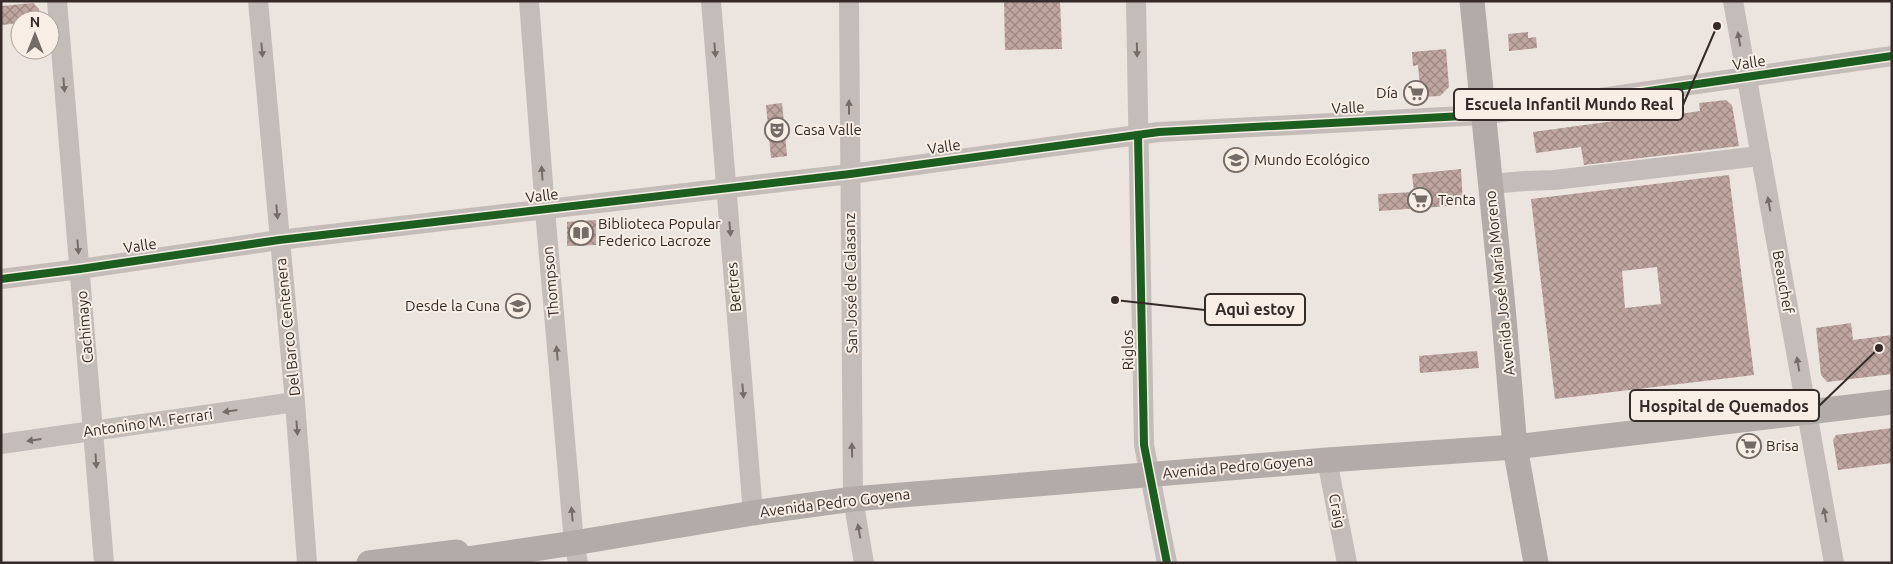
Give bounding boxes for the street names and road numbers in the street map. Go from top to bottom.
street label: Valle [1731,52,1767,73]
street label: Valle [1331,98,1365,117]
street label: Valle [926,136,962,157]
street label: Valle [524,185,559,206]
street label: Avenida José María Moreno [1481,190,1518,376]
street label: San José de Calasanz [841,212,860,354]
street label: Valle [122,235,158,256]
street label: Thompson [539,246,562,318]
street label: Beauchef [1770,249,1797,315]
street label: Del Barco Centenera [272,257,303,397]
street label: Bertres [723,261,744,313]
street label: Cachimayo [73,290,96,364]
street label: Riglos [1119,329,1136,371]
street label: Antonino M. Ferrari [82,405,214,440]
street label: Avenida Pedro Goyena [1162,451,1314,482]
street label: Avenida Pedro Goyena [759,485,911,520]
street label: Craig [1326,492,1349,530]

